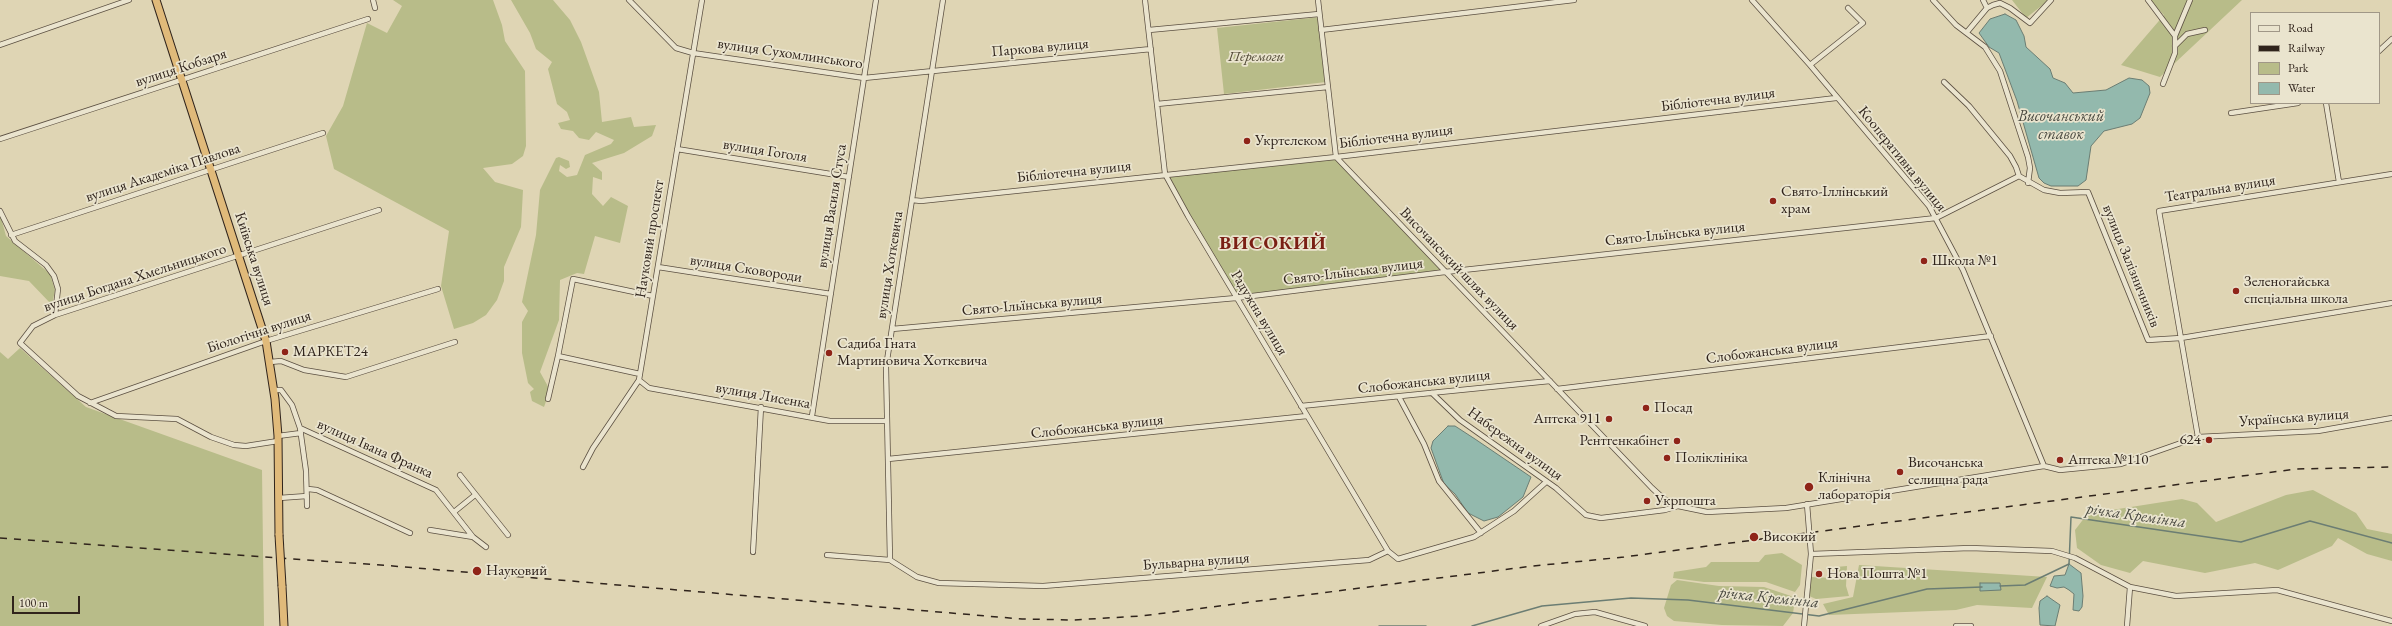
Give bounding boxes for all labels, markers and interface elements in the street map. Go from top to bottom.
legend [2250,12,2380,104]
text: Road [2288,20,2313,36]
street label: вулиця Сухомлинського [716,35,864,73]
street label: Паркова вулиця [991,35,1089,61]
text: Railway [2288,40,2325,56]
street label: вулиця Кобзаря [133,45,229,91]
park label: Перемоги [1228,48,1284,66]
text: Park [2288,60,2308,76]
text: Water [2288,80,2315,96]
street label: Бібліотечна вулиця [1660,84,1776,116]
street label: Кооперативна вулиця [1854,103,1950,215]
water label: Височанський ставок [2018,107,2104,145]
street label: Бібліотечна вулиця [1338,121,1454,153]
place label: Укртелеком [1255,132,1327,150]
street label: вулиця Гоголя [722,135,808,167]
marker: Укртелеком [1242,136,1252,146]
street label: вулиця Академіка Павлова [83,140,243,206]
street label: вулиця Василя Стуса [813,143,851,269]
street label: Бібліотечна вулиця [1016,157,1132,187]
street label: Театральна вулиця [2163,171,2277,207]
street label: Науковий проспект [632,179,668,299]
place label: Свято-Іллінський храм [1781,183,1888,218]
marker: Свято-Іллінський храм [1768,196,1778,206]
street label: вулиця Залізничників [2098,202,2164,330]
street label: Височанський шлях вулиця [1396,204,1522,334]
street label: Київська вулиця [230,210,278,308]
street label: вулиця Хоткевича [873,210,907,320]
street label: Свято-Ільїнська вулиця [1604,218,1746,250]
district label: ВИСОКИЙ [1219,233,1327,255]
street label: вулиця Богдана Хмельницького [41,240,229,316]
street label: вулиця Сковороди [689,251,803,287]
place label: Школа №1 [1932,252,1998,270]
street label: Свято-Ільїнська вулиця [1282,254,1424,290]
marker: Школа №1 [1919,256,1929,266]
street label: Радужна вулиця [1227,267,1291,359]
place label: Зеленогайська спеціальна школа [2244,273,2348,308]
marker: Зеленогайська спеціальна школа [2231,286,2241,296]
street label: Свято-Ільїнська вулиця [961,290,1103,320]
street label: Біологічна вулиця [205,307,313,357]
street label: Слобожанська вулиця [1705,334,1839,368]
place label: Садиба Гната Мартиновича Хоткевича [837,335,987,370]
place label: МАРКЕТ24 [293,343,368,361]
marker: МАРКЕТ24 [280,347,290,357]
marker: Садиба Гната Мартиновича Хоткевича [824,348,834,358]
street label: Слобожанська вулиця [1357,366,1491,398]
street label: вулиця Лисенка [714,379,812,413]
place label: Посад [1654,399,1693,417]
street label: Набережна вулиця [1464,403,1566,485]
marker: Посад [1641,403,1651,413]
street label: Українська вулиця [2239,405,2349,431]
place label: Аптека 911 [1534,410,1601,428]
street label: Слобожанська вулиця [1030,411,1164,443]
marker: Аптека 911 [1604,414,1614,424]
street label: вулиця Івана Франка [314,415,436,483]
place label: 624 [2179,431,2201,449]
place label: Рентгенкабінет [1579,432,1669,450]
marker: 624 [2204,435,2214,445]
marker: Рентгенкабінет [1672,436,1682,446]
place label: Поліклініка [1675,449,1748,467]
place label: Аптека №110 [2068,451,2148,469]
marker: Поліклініка [1662,453,1672,463]
place label: Височанська селищна рада [1908,454,1988,489]
marker: Аптека №110 [2055,455,2065,465]
marker: Височанська селищна рада [1895,467,1905,477]
place label: Клінічна лабораторія [1818,469,1891,504]
marker: Клінічна лабораторія [1803,481,1815,493]
place label: Укрпошта [1655,492,1716,510]
marker: Укрпошта [1642,496,1652,506]
water label: річка Кремінна [2085,500,2187,532]
place label: Високий [1763,528,1816,546]
marker: Високий [1748,531,1760,543]
street label: Бульварна вулиця [1142,549,1250,575]
place label: Науковий [486,562,547,580]
marker: Науковий [471,565,483,577]
place label: Нова Пошта №1 [1827,565,1927,583]
marker: Нова Пошта №1 [1814,569,1824,579]
water label: річка Кремінна [1718,583,1820,613]
scale bar [14,588,82,614]
text: 100 m [19,595,48,611]

